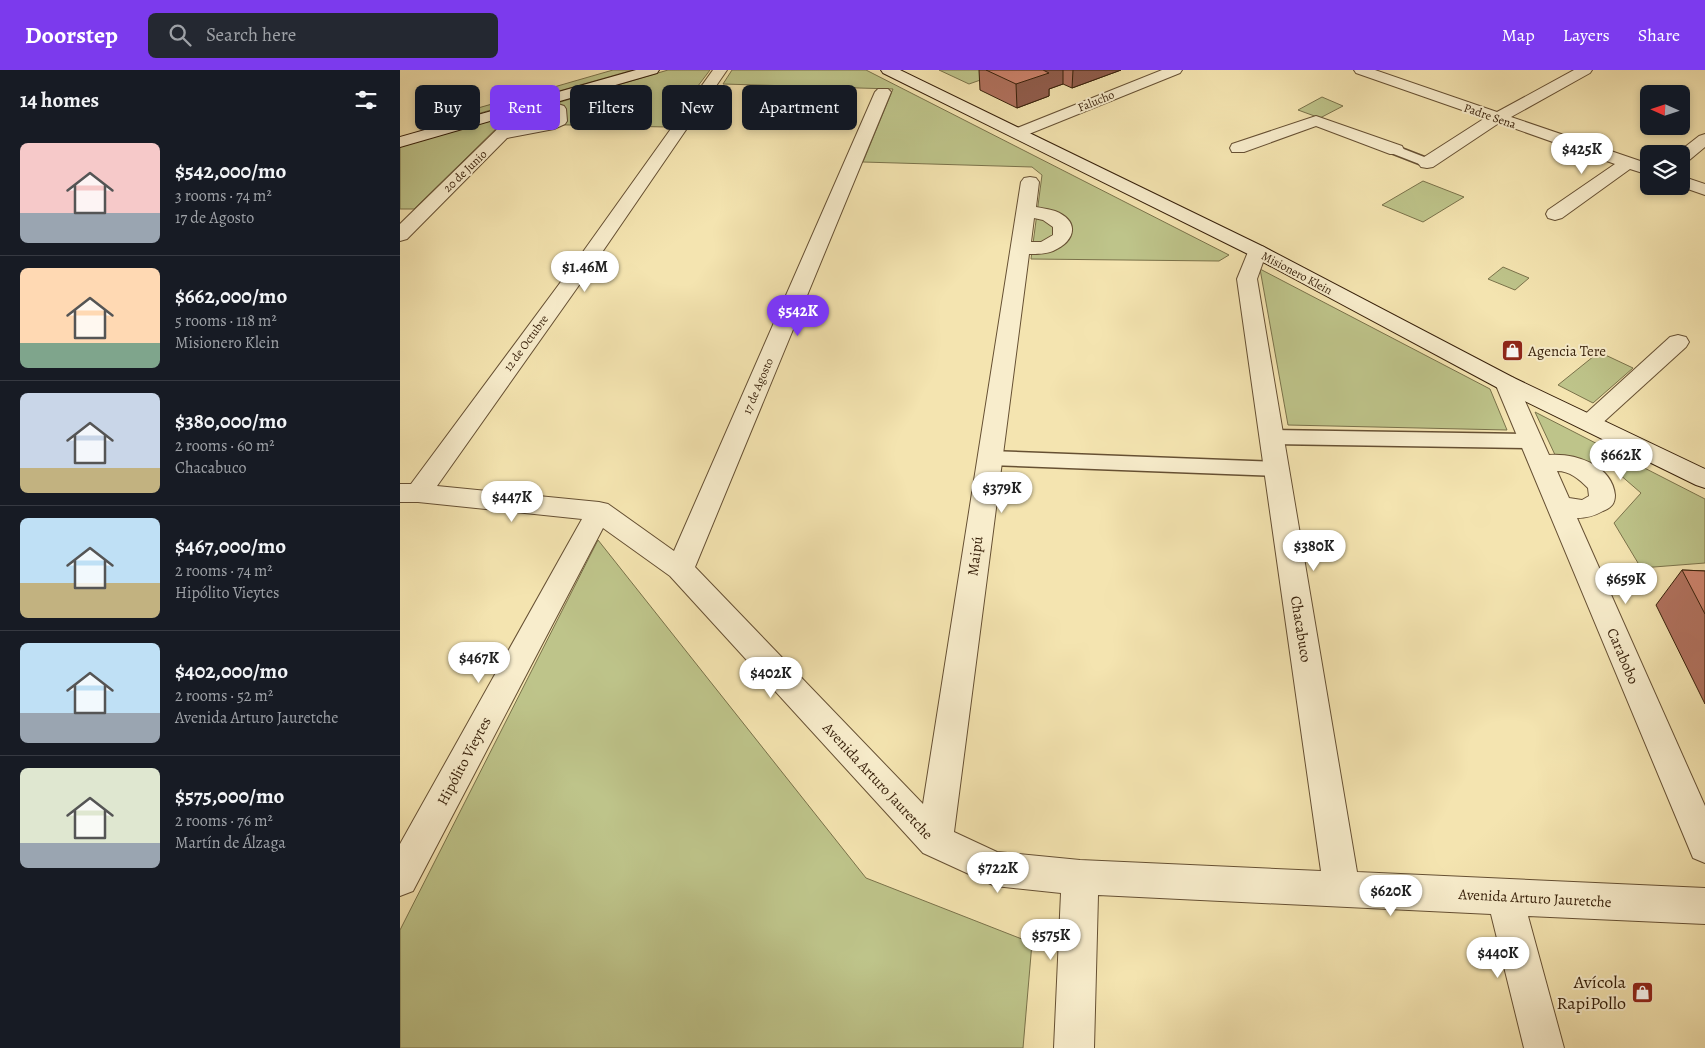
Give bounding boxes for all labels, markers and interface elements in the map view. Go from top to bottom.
search box [148,13,498,58]
text: Doorstep [25,19,118,51]
icon: search [166,21,194,49]
text: Search here [206,22,296,48]
text: Map [1502,23,1535,47]
text: Layers [1563,23,1610,47]
text: Share [1638,23,1680,47]
chip: Buy [415,85,480,130]
chip: Rent [490,85,560,130]
chip: Filters [570,85,652,130]
chip: New [662,85,732,130]
chip: Apartment [742,85,857,130]
north arrow [1640,85,1690,135]
map controls [1640,85,1690,195]
text: 14 homes [20,86,99,114]
icon: filters [352,86,380,114]
street label: Falucho [1075,86,1117,116]
street label: Padre Sena [1462,100,1519,133]
pin: $425K [1547,132,1617,175]
text: $425K [1562,138,1602,160]
button: layers [1640,145,1690,195]
street label: 20 de Junio [440,146,490,196]
text: $542,000/mo [175,157,286,185]
icon: home [60,163,120,223]
text: 3 rooms · 74 m² [175,185,272,207]
text: 17 de Agosto [175,207,254,229]
street label: Misionero Klein [1259,248,1336,299]
pin: $1.46M [544,250,626,293]
text: $1.46M [562,256,608,278]
text: $662,000/mo [175,282,287,310]
icon: home [60,288,120,348]
pin: $542K [763,294,833,337]
text: $542K [778,300,818,322]
text: 5 rooms · 118 m² [175,310,277,332]
street label: 12 de Octubre [500,312,552,374]
text: Misionero Klein [175,332,279,354]
shop icon: Agencia Tere [1500,339,1524,363]
place label: Agencia Tere [1527,341,1606,361]
street label: 17 de Agosto [739,355,777,417]
text: $380,000/mo [175,407,287,435]
icon: home [60,413,120,473]
text: 2 rooms · 60 m² [175,435,275,457]
pin: $662K [1586,438,1656,481]
text: $662K [1601,444,1641,466]
text: Chacabuco [175,457,246,479]
pin: $379K [967,472,1037,514]
text: $379K [982,477,1022,499]
pin: $447K [477,480,547,523]
text: $447K [492,486,532,508]
pin: $380K [1279,530,1349,572]
text: $467,000/mo [175,532,286,560]
street label: Maipú [962,534,988,577]
text: $380K [1294,535,1334,557]
icon: home [60,538,120,598]
text: 2 rooms · 74 m² [175,560,273,582]
pin: $659K [1591,562,1661,605]
text: $659K [1606,568,1646,590]
text: Hipólito Vieytes [175,582,279,604]
street label: Chacabuco [1286,594,1316,664]
street label: Carabobo [1602,625,1644,687]
pin: $467K [444,642,514,684]
text: $467K [459,647,499,669]
pin: $402K [736,656,806,699]
text: $402,000/mo [175,657,288,685]
text: $402K [750,662,792,684]
icon: home [60,663,120,723]
text: 2 rooms · 52 m² [175,685,273,707]
text: Avenida Arturo Jauretche [175,707,339,729]
street label: Hipólito Vieytes [432,713,496,809]
street label: Avenida Arturo Jauretche [818,717,938,844]
text: $575,000/mo [175,782,284,810]
icon: home [60,788,120,848]
text: 2 rooms · 76 m² [175,810,273,832]
text: Martín de Álzaga [175,832,286,854]
pin: $722K [963,852,1033,894]
text: $722K [978,857,1018,879]
pin: $620K [1356,874,1426,917]
text: $620K [1370,880,1412,902]
street label: Avenida Arturo Jauretche [1457,884,1612,912]
pin: $575K [1016,918,1086,961]
text: $575K [1032,924,1070,946]
pin: $440K [1463,936,1533,979]
text: $440K [1477,942,1519,964]
place label: Avícola RapiPollo [1557,970,1627,1015]
shop icon: Avícola RapiPollo [1630,980,1654,1004]

